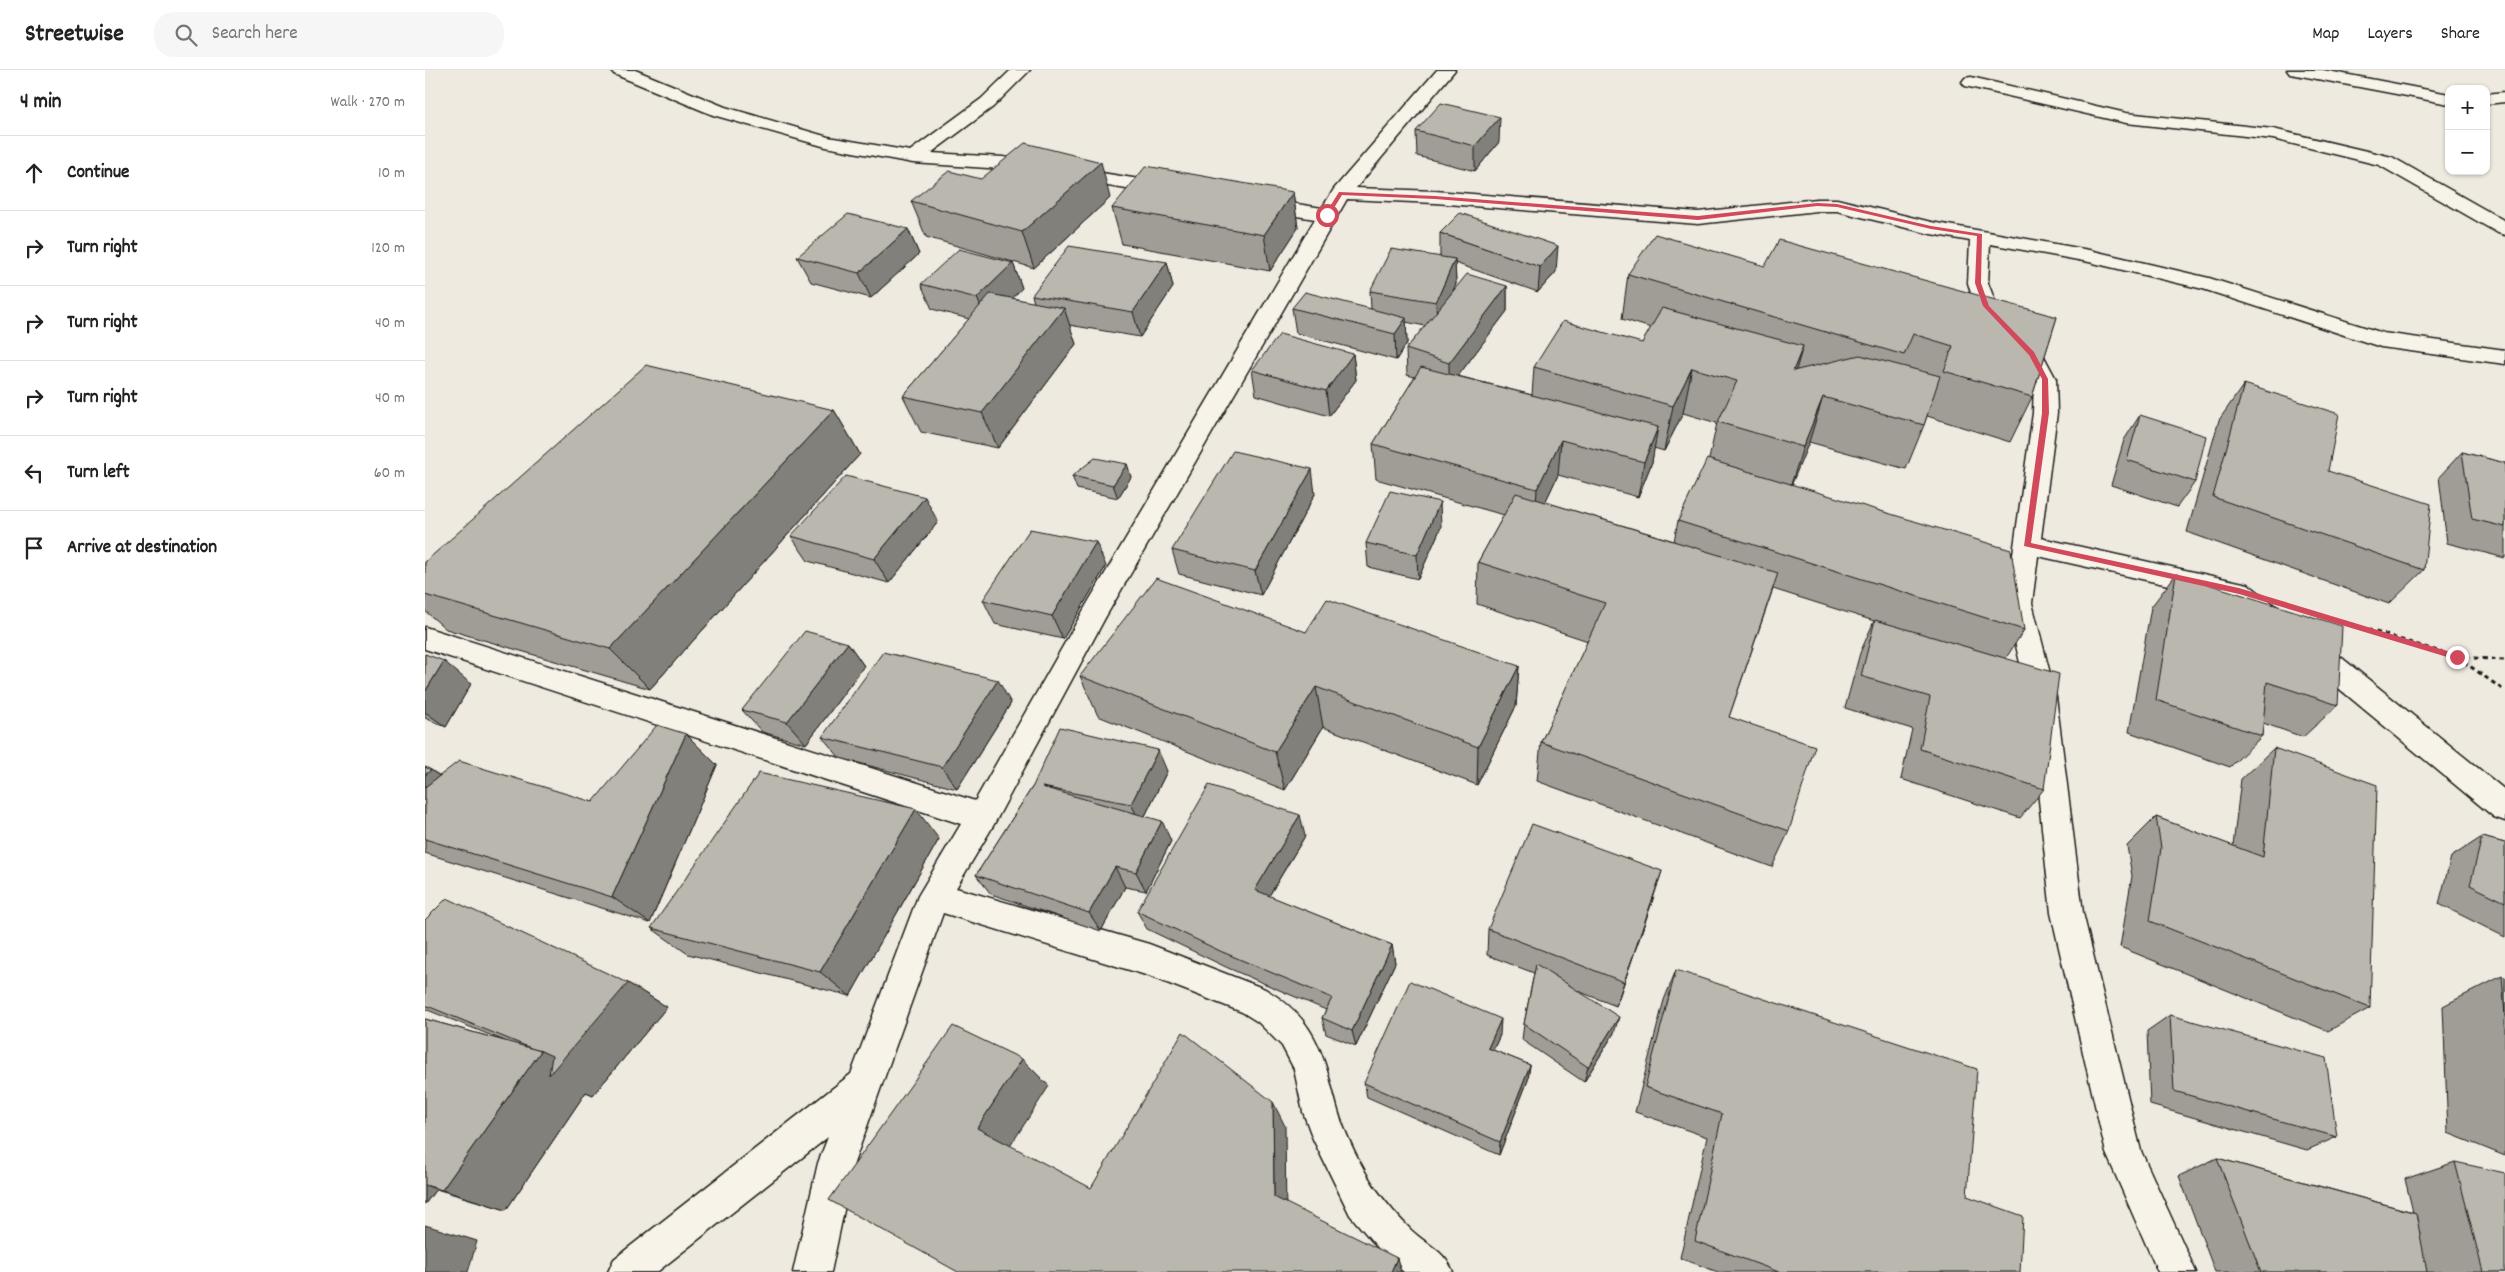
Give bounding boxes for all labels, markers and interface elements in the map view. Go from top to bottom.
search box [154,12,504,57]
text: Streetwise [25,18,124,52]
icon: search [172,21,200,49]
text: Search here [212,21,298,48]
text: Map [2312,22,2339,47]
text: Layers [2367,22,2413,47]
text: Share [2441,22,2480,47]
map controls [2445,85,2490,175]
button: + [2445,85,2490,130]
text: 4 min [20,88,62,118]
text: Walk · 270 m [330,91,405,114]
button: − [2445,130,2490,175]
icon: ahead [20,159,48,187]
text: Continue [67,160,129,187]
text: 10 m [378,162,405,185]
route start [1316,204,1339,227]
icon: right [20,234,48,262]
text: Turn right [67,235,138,262]
text: 120 m [371,237,405,260]
icon: right [20,309,48,337]
text: Turn right [67,310,138,337]
text: 40 m [375,312,405,335]
icon: right [20,384,48,412]
text: Turn right [67,385,138,412]
text: 40 m [375,387,405,410]
icon: left [20,459,48,487]
text: Turn left [67,460,130,487]
text: 60 m [374,462,405,485]
icon: arrive [20,534,48,562]
text: Arrive at destination [67,535,217,562]
route end [2446,646,2469,669]

